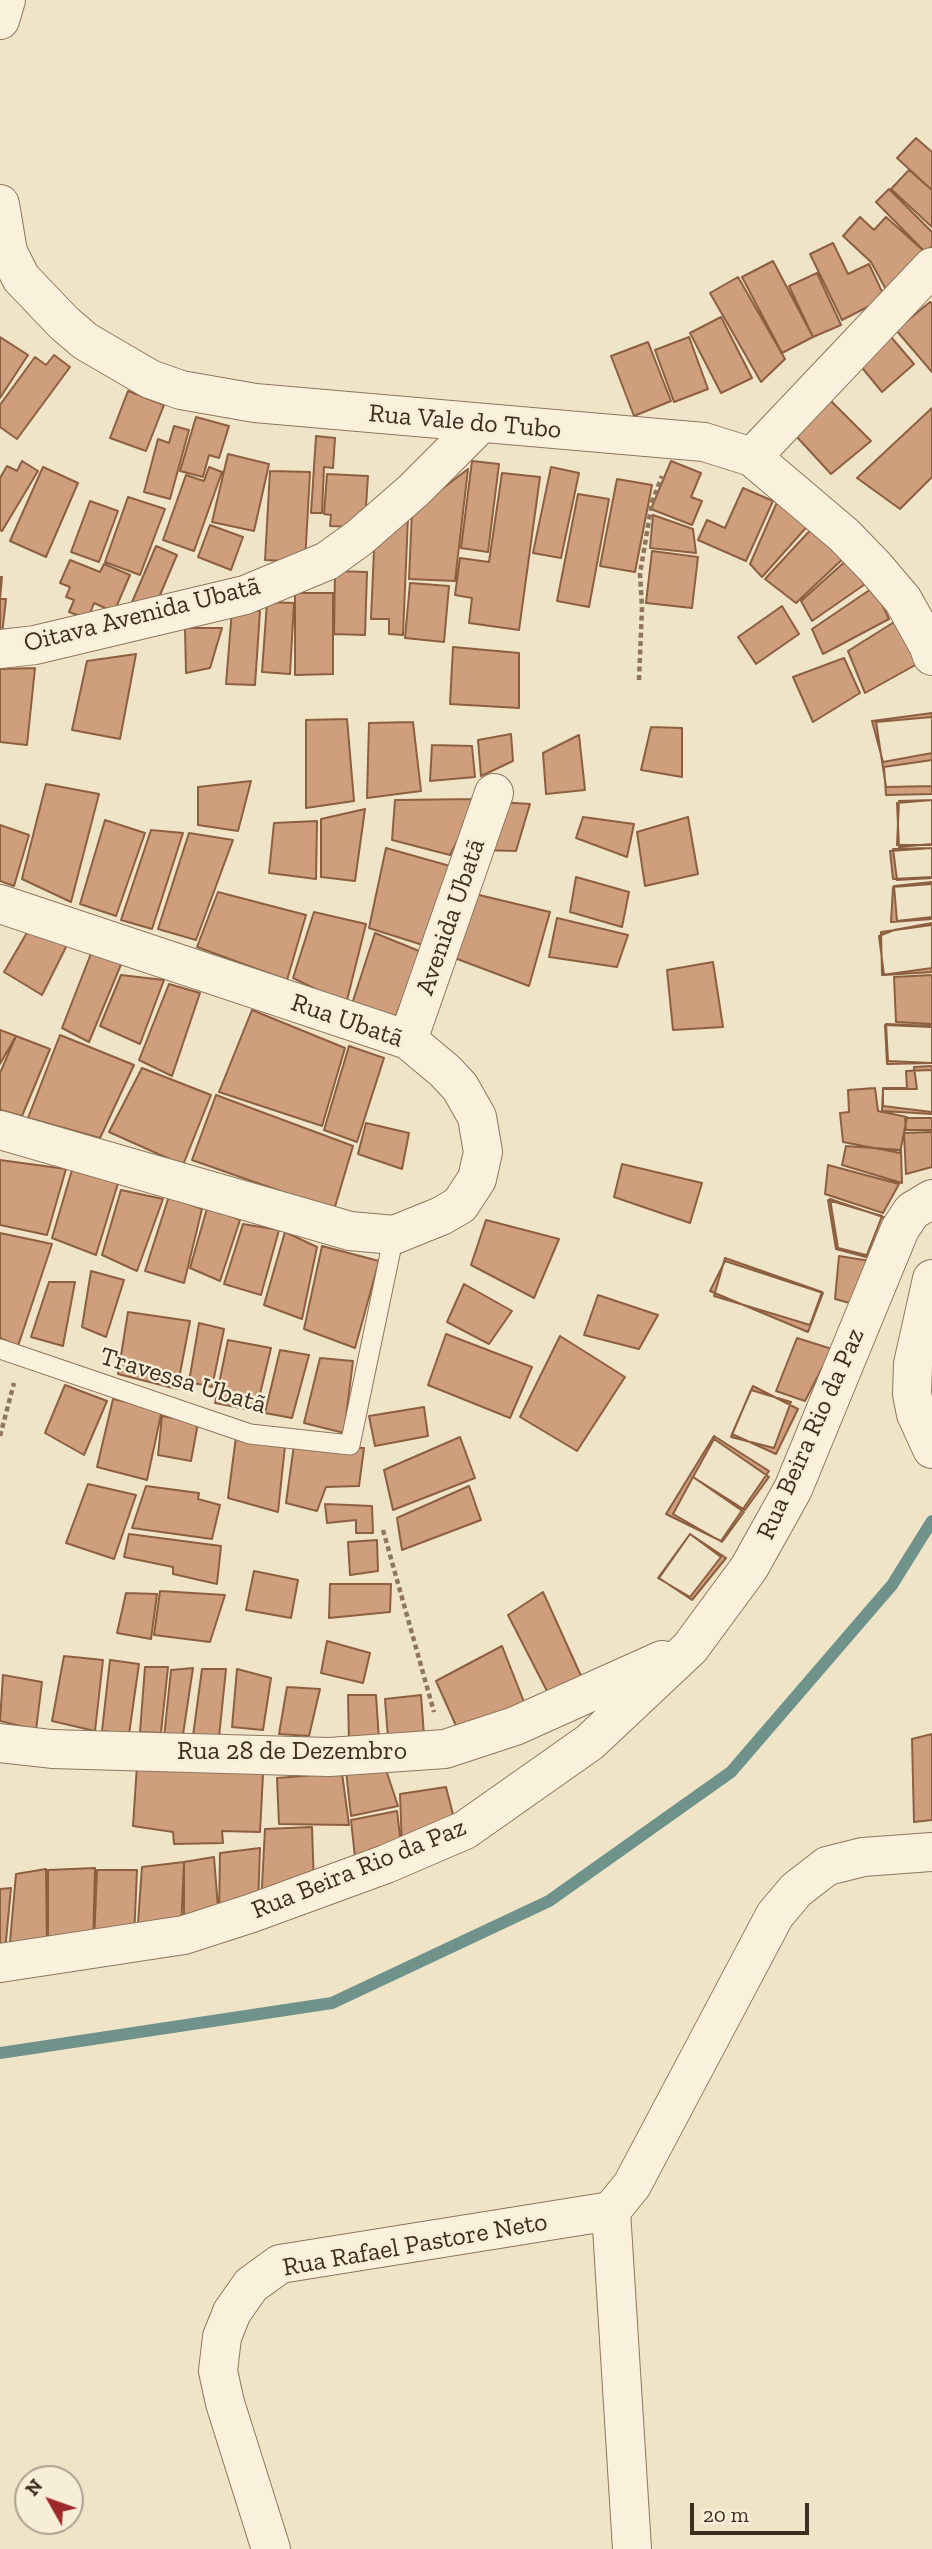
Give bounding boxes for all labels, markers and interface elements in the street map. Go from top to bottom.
street label: Rua Vale do Tubo [367,398,563,446]
street label: Oitava Avenida Ubatã [21,571,263,659]
street label: Avenida Ubatã [410,835,492,999]
street label: Rua Ubatã [287,987,407,1055]
street label: Rua Beira Rio da Paz [750,1323,872,1545]
street label: Travessa Ubatã [96,1341,270,1421]
street label: Rua 28 de Dezembro [177,1736,407,1768]
street label: Rua Beira Rio da Paz [247,1812,471,1926]
street label: Rua Rafael Pastore Neto [280,2206,550,2284]
north arrow [14,2465,84,2535]
text: N [21,2475,48,2500]
scale bar [694,2490,813,2534]
text: 20 m [703,2502,749,2527]

